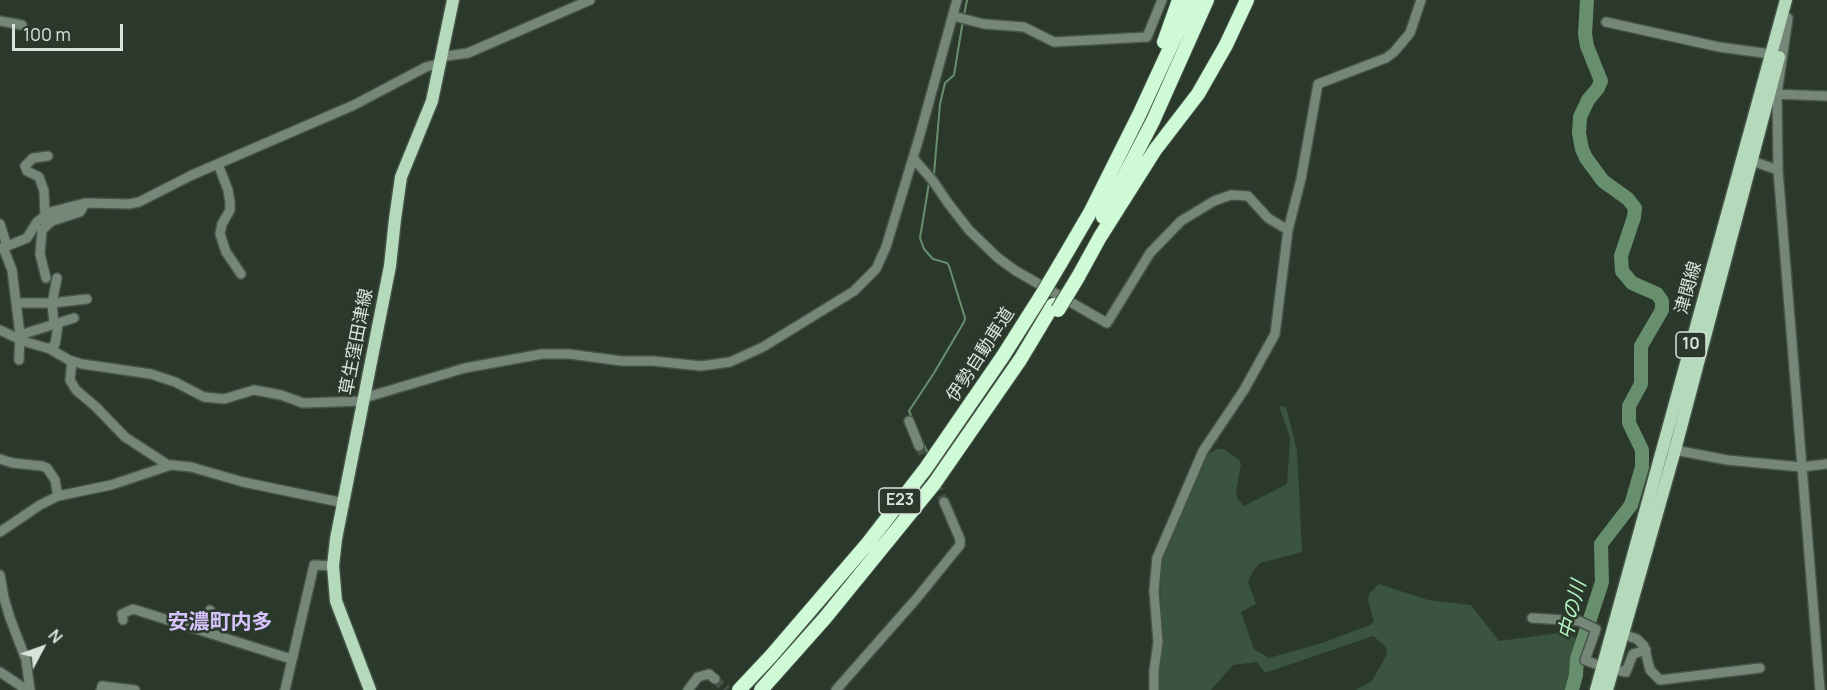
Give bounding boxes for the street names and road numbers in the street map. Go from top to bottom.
street label: 津関線 [1671,259,1707,317]
street label: 草生窪田津線 [336,287,378,397]
street label: 伊勢自動車道 [943,304,1019,406]
road number: 10 [1676,332,1706,358]
road number: E23 [879,488,921,514]

